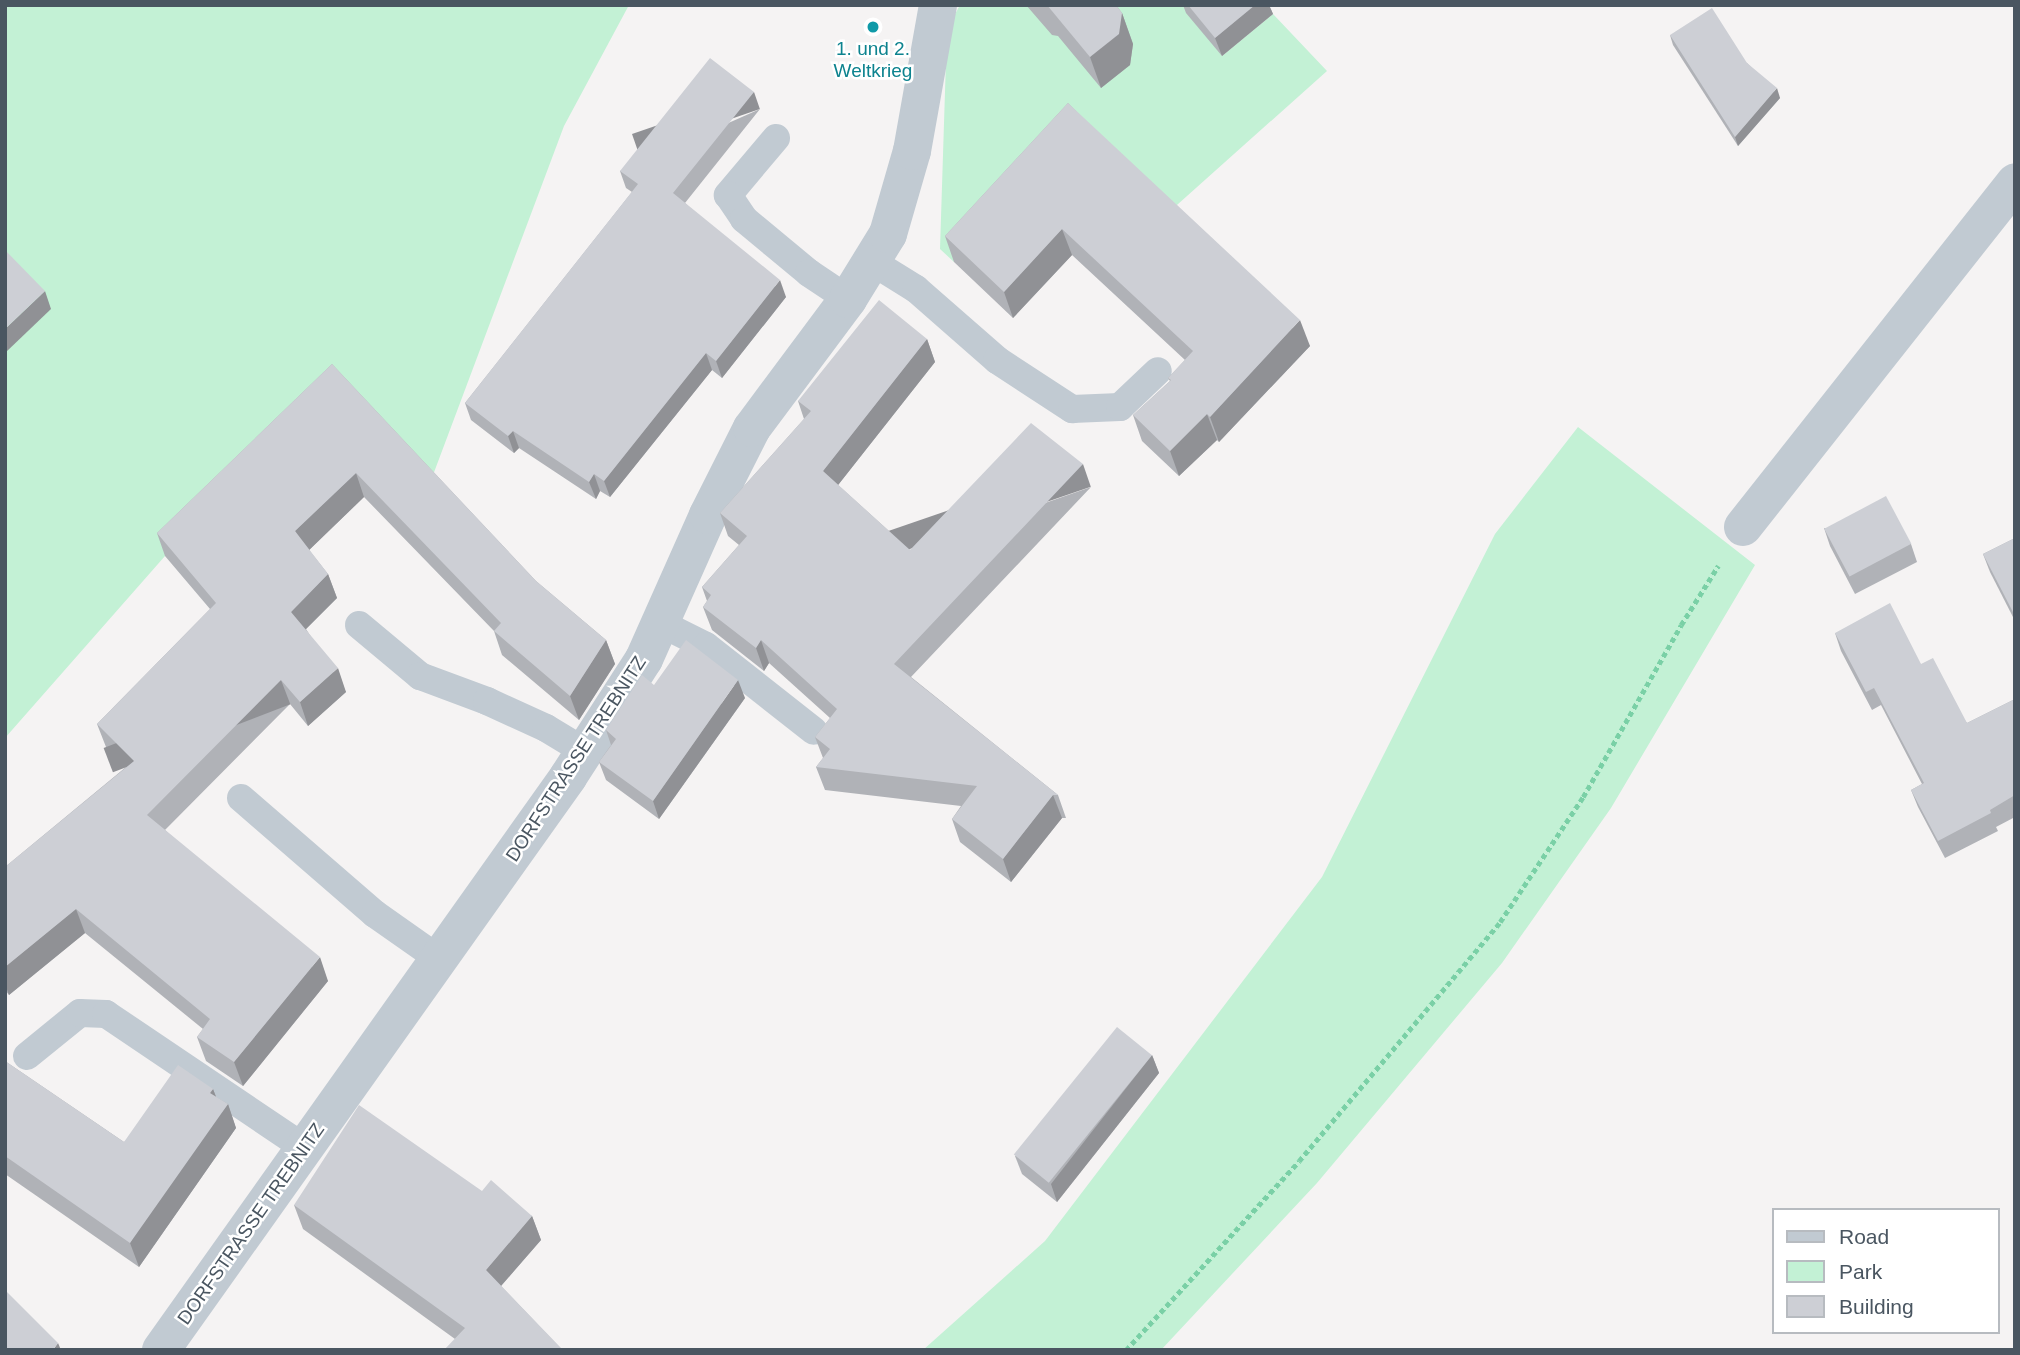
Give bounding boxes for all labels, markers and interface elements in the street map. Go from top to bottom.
marker: 1. und 2. Weltkrieg [865,19,881,35]
place label: 1. und 2. Weltkrieg [834,38,912,82]
street label: DORFSTRASSE TREBNITZ [501,652,651,866]
street label: DORFSTRASSE TREBNITZ [173,1119,329,1329]
legend [1772,1208,1999,1334]
text: Road [1839,1225,1889,1248]
text: Park [1839,1260,1882,1283]
text: Building [1839,1295,1914,1318]

